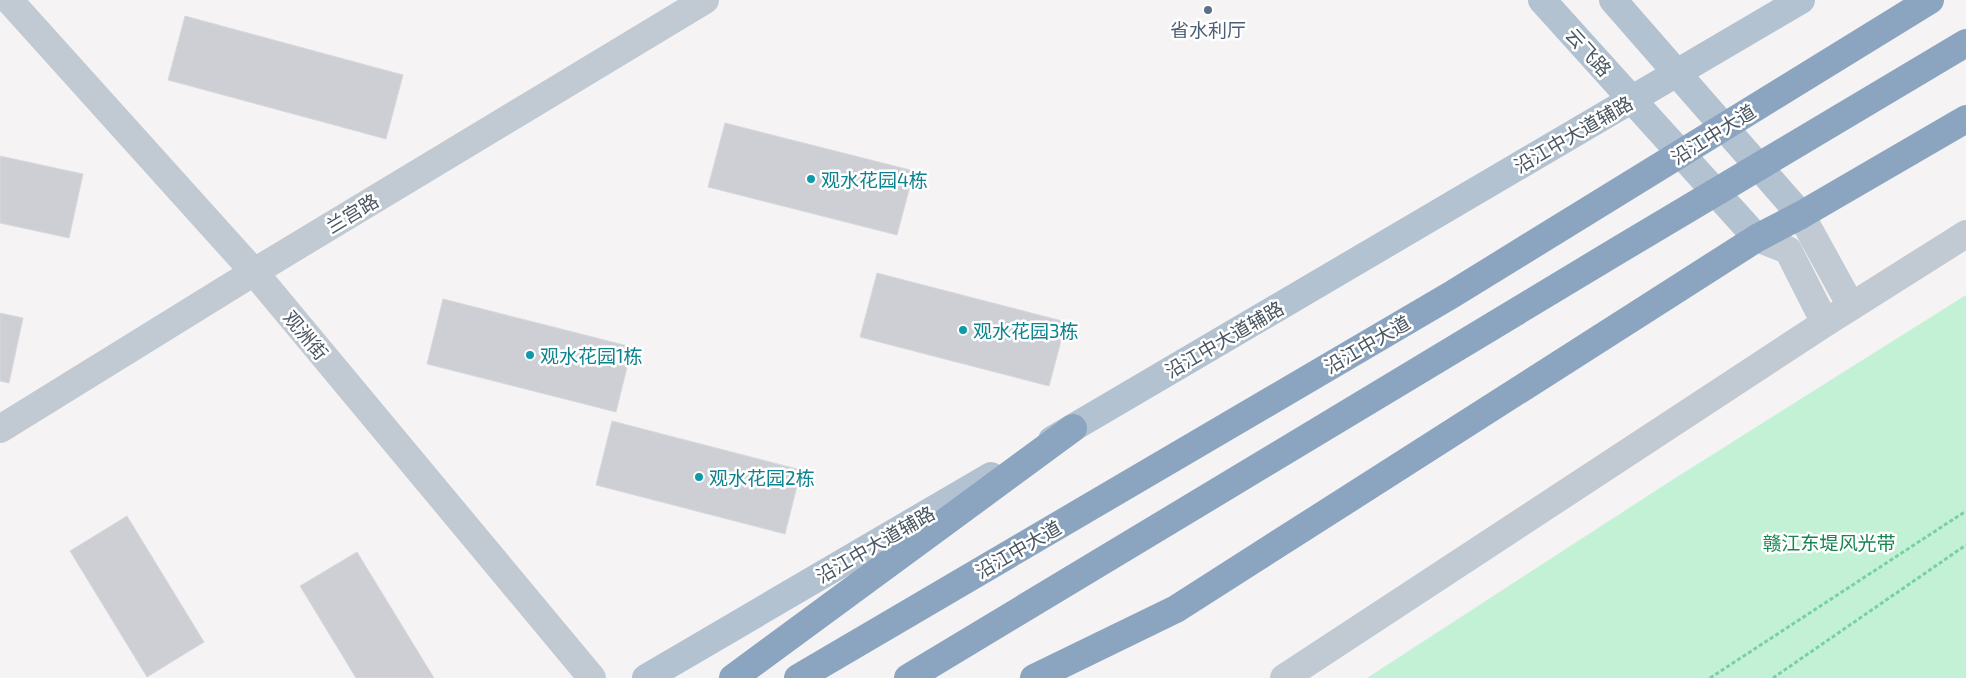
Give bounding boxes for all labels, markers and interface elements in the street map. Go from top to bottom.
marker: 省水利厅 [1202,4,1214,16]
place label: 省水利厅 [1170,18,1246,41]
street label: 云飞路 [1561,23,1617,81]
street label: 沿江中大道辅路 [1510,91,1636,177]
street label: 沿江中大道 [1667,99,1759,169]
place label: 观水花园4栋 [821,168,928,191]
marker: 观水花园4栋 [805,173,817,185]
street label: 兰宫路 [322,188,382,238]
street label: 沿江中大道辅路 [1161,296,1287,382]
street label: 观洲街 [279,306,333,364]
street label: 沿江中大道 [1320,310,1414,378]
place label: 观水花园3栋 [973,319,1079,342]
marker: 观水花园3栋 [957,324,969,336]
place label: 观水花园1栋 [540,344,643,367]
marker: 观水花园1栋 [524,349,536,361]
place label: 观水花园2栋 [709,466,815,489]
marker: 观水花园2栋 [693,471,705,483]
street label: 沿江中大道辅路 [812,501,938,587]
street label: 沿江中大道 [971,515,1065,583]
park label: 赣江东堤风光带 [1762,531,1896,554]

